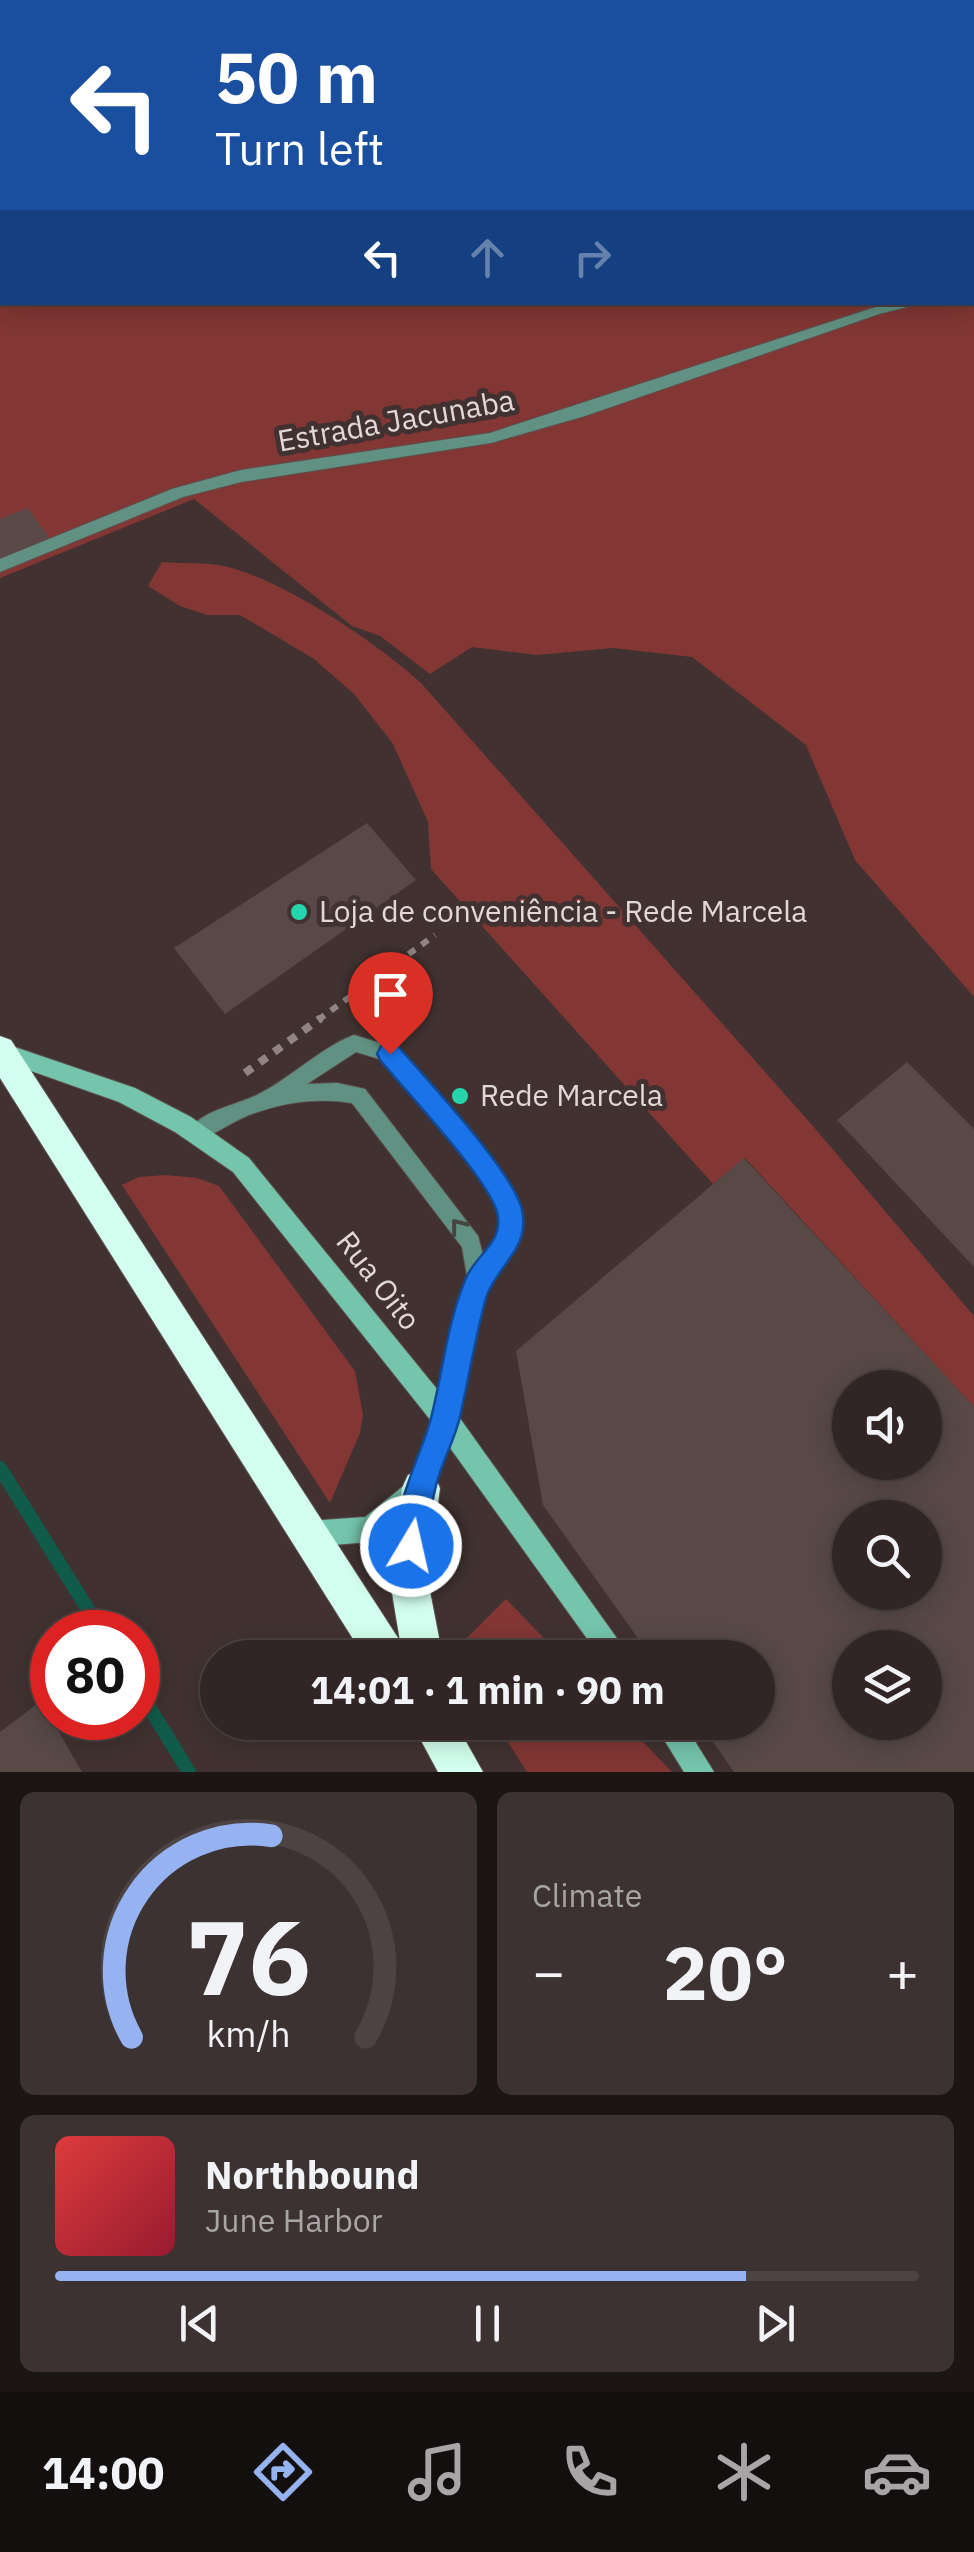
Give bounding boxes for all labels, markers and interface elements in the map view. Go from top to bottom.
text: 50 m [215,31,378,122]
icon: left [50,40,180,170]
text: Turn left [215,119,384,177]
icon: left [355,230,410,285]
icon: ahead [460,230,515,285]
icon: right [565,230,620,285]
street label: Estrada Jacunaba [274,380,517,460]
place label: Loja de conveniência - Rede Marcela [319,891,807,930]
marker: Loja de conveniência - Rede Marcela [288,901,310,923]
pin [348,952,433,1055]
icon: arrive [363,967,418,1022]
place label: Rede Marcela [480,1075,663,1114]
marker: Rede Marcela [449,1085,471,1107]
one-way arrow [452,1219,469,1237]
street label: Rua Oito [328,1223,430,1338]
map controls [832,1370,942,1740]
button: sound [832,1370,942,1480]
position arrow [359,1494,463,1598]
button: search [832,1500,942,1610]
speed limit sign: 80 [30,1610,160,1740]
button: layers [832,1630,942,1740]
text: 14:01 · 1 min · 90 m [310,1665,665,1714]
text: Climate [532,1874,642,1916]
text: 76 [186,1888,311,2024]
text: 20° [663,1923,788,2021]
text: − [532,1936,565,2007]
text: + [886,1936,919,2007]
text: km/h [206,2010,291,2057]
text: Northbound [205,2150,420,2199]
text: June Harbor [205,2199,382,2241]
icon: previous [172,2296,227,2351]
icon: pause [460,2296,515,2351]
icon: next [748,2296,803,2351]
icon: directions [248,2437,318,2507]
icon: music [402,2437,472,2507]
icon: phone [555,2437,625,2507]
icon: climate [709,2437,779,2507]
icon: car [862,2437,932,2507]
text: 14:00 [42,2443,165,2501]

